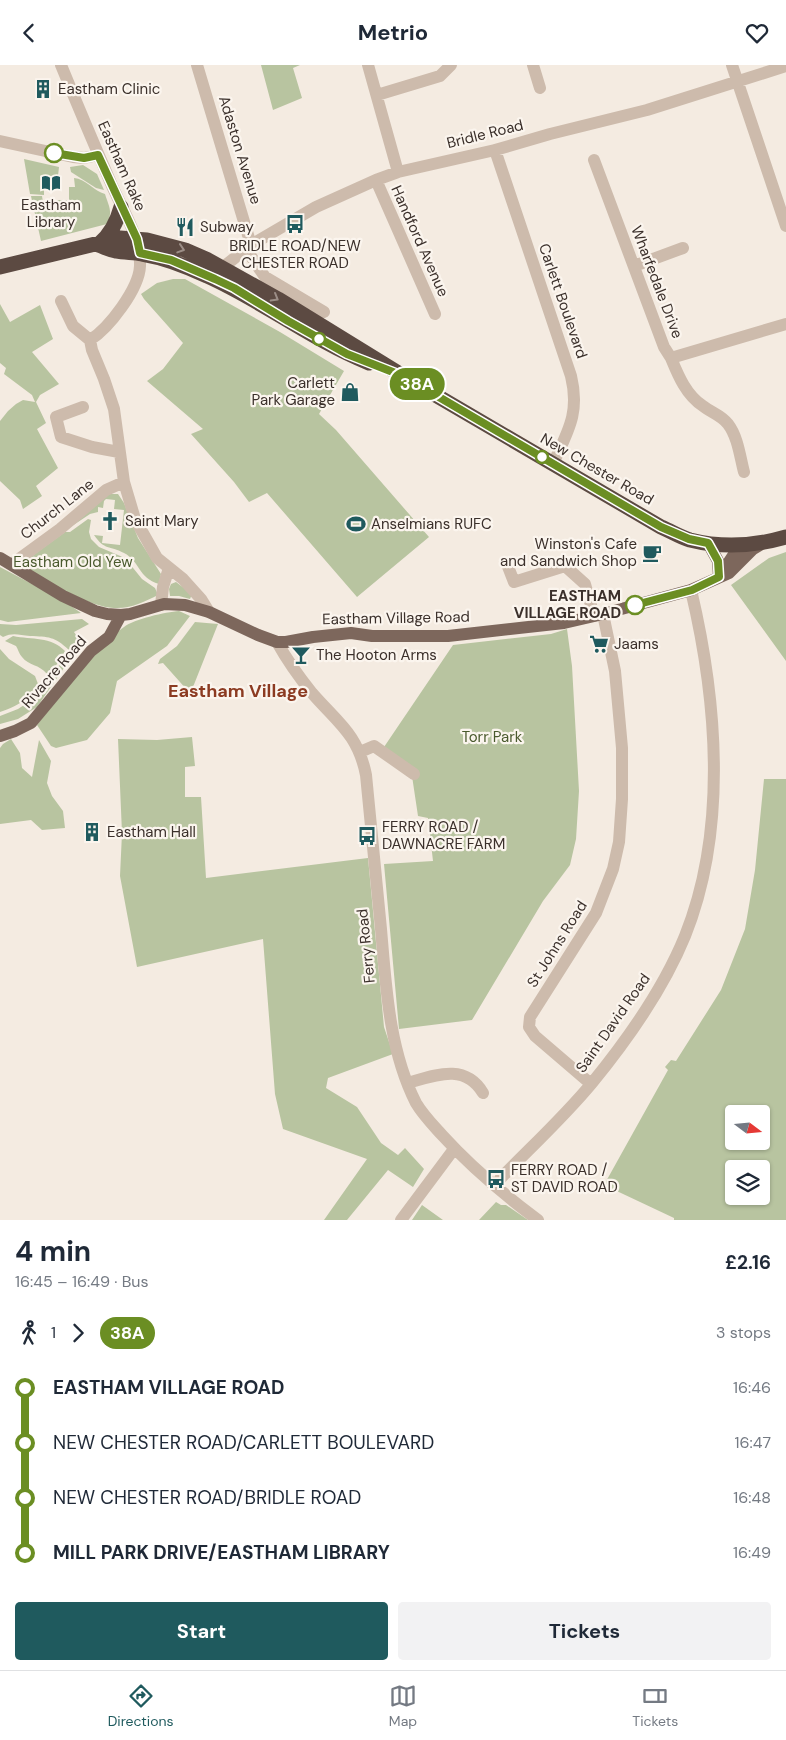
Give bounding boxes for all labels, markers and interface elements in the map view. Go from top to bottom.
text: Metrio [358,18,428,47]
icon: back [15,19,43,47]
icon: heart [743,19,771,47]
building icon: Eastham Clinic [32,78,54,100]
place label: Eastham Clinic [58,79,160,99]
street label: Adaston Avenue [214,93,266,207]
street label: Bridle Road [445,115,525,153]
street label: Eastham Rake [93,118,151,214]
unlabelled marker [44,143,64,163]
library icon: Eastham Library [40,172,62,194]
street label: Handford Avenue [387,182,453,300]
place label: Eastham Library [21,195,81,232]
bus stop icon: BRIDLE ROAD/NEW CHESTER ROAD [284,213,306,235]
restaurant icon: Subway [174,216,196,238]
place label: Subway [200,217,255,237]
street label: Wharfedale Drive [626,223,688,341]
place label: BRIDLE ROAD/NEW CHESTER ROAD [229,236,361,273]
street label: Carlett Boulevard [534,241,592,361]
one-way arrow [176,244,184,254]
one-way arrow [270,291,279,301]
unlabelled marker [312,332,326,346]
line badge: 38A [388,368,446,400]
text: 38A [400,372,434,396]
place label: Carlett Park Garage [252,373,335,410]
shop icon: Carlett Park Garage [339,381,361,403]
street label: New Chester Road [537,428,657,510]
unlabelled marker [535,450,549,464]
street label: Church Lane [16,474,98,544]
church icon: Saint Mary [99,510,121,532]
place label: Saint Mary [125,511,199,531]
sports icon: Anselmians RUFC [345,513,367,535]
place label: Anselmians RUFC [371,514,492,534]
place label: Winston's Cafe and Sandwich Shop [500,534,637,571]
cafe icon: Winston's Cafe and Sandwich Shop [641,542,663,564]
park label: Eastham Old Yew [13,552,133,572]
place label: EASTHAM VILLAGE ROAD [514,586,621,623]
marker: EASTHAM VILLAGE ROAD [625,595,645,615]
street label: Eastham Village Road [322,607,470,629]
street label: Rivacre Road [17,632,91,712]
supermarket icon: Jaams [588,633,610,655]
place label: Jaams [614,634,659,654]
bar icon: The Hooton Arms [290,644,312,666]
place label: The Hooton Arms [316,645,437,665]
district label: Eastham Village [168,679,308,703]
park label: Torr Park [462,727,523,747]
place label: FERRY ROAD / DAWNACRE FARM [382,817,505,854]
building icon: Eastham Hall [81,821,103,843]
place label: Eastham Hall [107,822,196,842]
bus stop icon: FERRY ROAD / DAWNACRE FARM [356,825,378,847]
street label: St Johns Road [522,897,592,991]
street label: Ferry Road [352,908,380,984]
street label: Saint David Road [571,969,655,1077]
north arrow [725,1105,770,1150]
map controls [725,1105,770,1205]
place label: FERRY ROAD / ST DAVID ROAD [511,1160,618,1197]
button: layers [725,1160,770,1205]
bus stop icon: FERRY ROAD / ST DAVID ROAD [485,1168,507,1190]
text: 4 min [15,1233,91,1270]
text: £2.16 [725,1250,771,1275]
text: 16:45 – 16:49 · Bus [15,1271,149,1292]
icon: walk [15,1319,43,1347]
icon: forward [64,1319,92,1347]
text: 38A [110,1321,145,1345]
text: 1 [51,1322,56,1343]
text: 3 stops [716,1322,771,1343]
text: EASTHAM VILLAGE ROAD [53,1375,284,1400]
text: 16:46 [733,1377,771,1398]
text: NEW CHESTER ROAD/CARLETT BOULEVARD [53,1430,434,1455]
text: 16:47 [734,1432,771,1453]
text: NEW CHESTER ROAD/BRIDLE ROAD [53,1485,361,1510]
text: 16:48 [733,1487,771,1508]
text: MILL PARK DRIVE/EASTHAM LIBRARY [53,1540,390,1565]
text: 16:49 [733,1542,771,1563]
button: Start [15,1602,388,1660]
button: Tickets [398,1602,771,1660]
tab: Directions [108,1682,174,1730]
tab: Map [389,1682,417,1730]
tab: Tickets [632,1682,678,1730]

